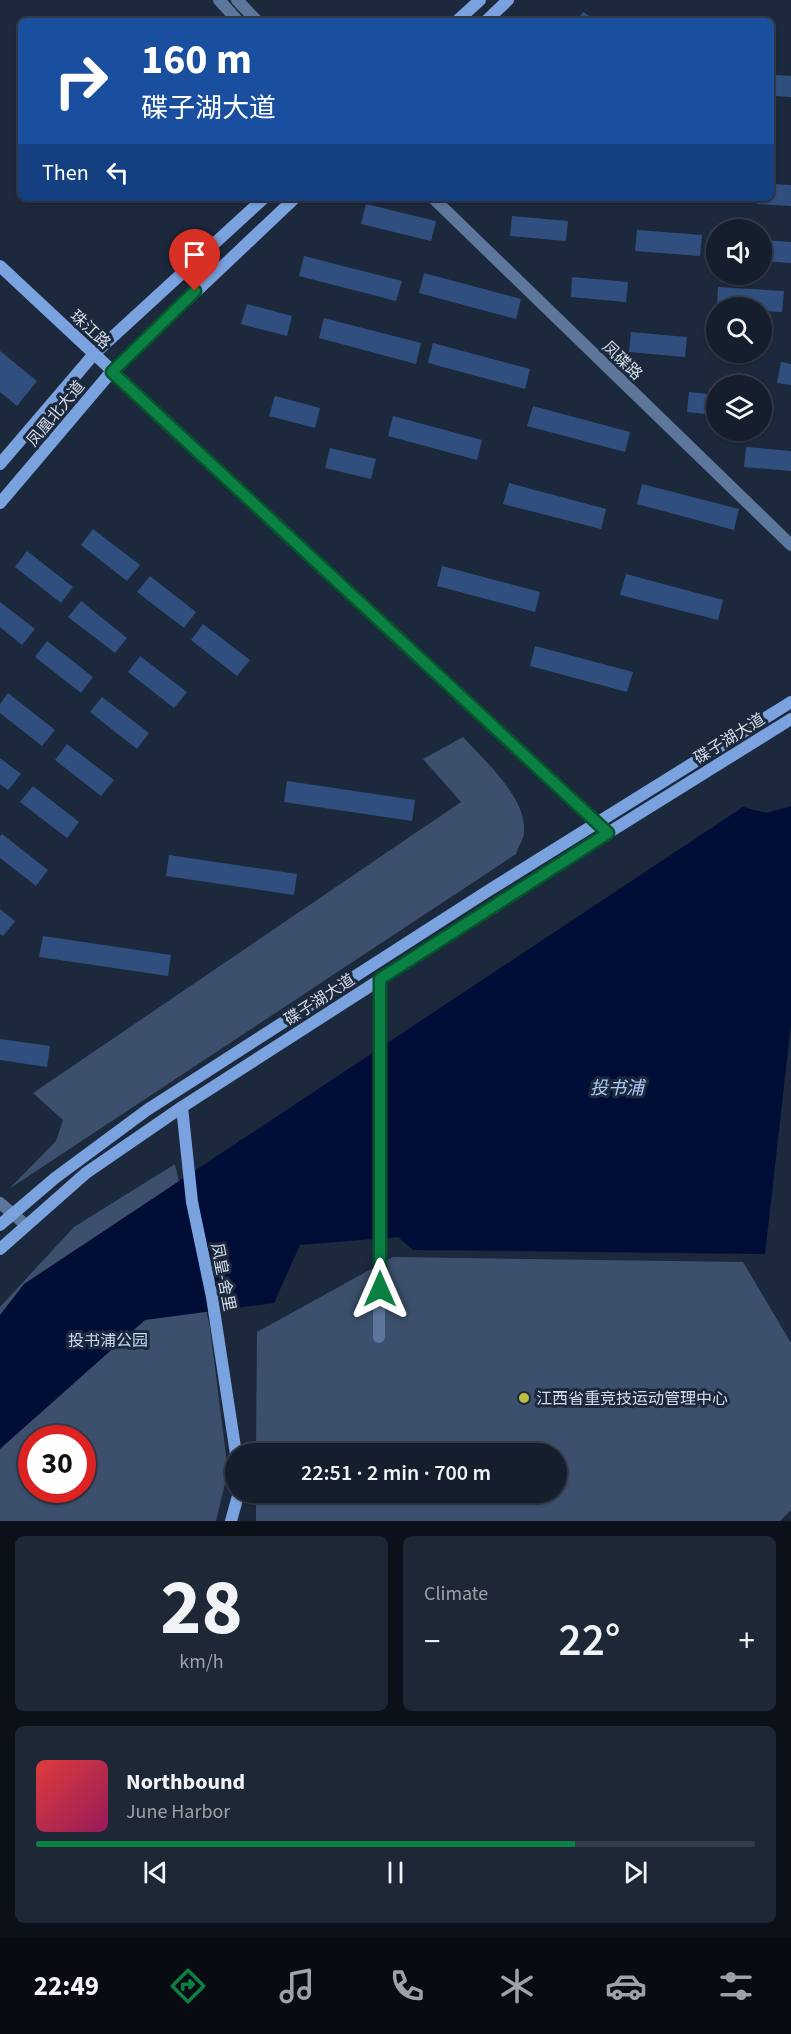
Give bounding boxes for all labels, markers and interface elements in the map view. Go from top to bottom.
text: 160 m [141,30,252,90]
icon: right [42,42,120,120]
text: 碟子湖大道 [141,89,276,128]
icon: left [101,156,134,189]
text: Then [42,157,89,189]
map controls [706,219,772,441]
button: sound [706,219,772,285]
pin [169,229,220,291]
icon: arrive [178,238,211,271]
button: search [706,297,772,363]
street label: 珠江路 [65,305,115,354]
street label: 凤碟路 [597,336,647,385]
button: layers [706,375,772,441]
street label: 凤凰北大道 [22,376,90,451]
street label: 碟子湖大道 [690,708,769,769]
street label: 碟子湖大道 [280,969,359,1031]
water label: 投书浦 [590,1076,647,1101]
street label: 凤皇-舍里 [206,1241,240,1313]
position arrow [348,1257,412,1321]
park label: 投书浦公园 [68,1330,148,1352]
place label: 江西省重竞技运动管理中心 [536,1388,728,1410]
marker: 江西省重竞技运动管理中心 [517,1391,531,1405]
speed limit sign: 30 [18,1425,96,1503]
text: 22:51 · 2 min · 700 m [301,1457,491,1489]
text: 28 [160,1553,243,1664]
text: Climate [424,1580,488,1608]
text: 22° [559,1609,620,1673]
text: − [424,1618,440,1665]
text: + [739,1618,755,1665]
text: km/h [179,1648,224,1676]
text: Northbound [126,1766,245,1798]
text: June Harbor [126,1798,230,1826]
icon: previous [139,1856,172,1889]
icon: pause [379,1856,412,1889]
icon: next [619,1856,652,1889]
icon: directions [167,1965,209,2007]
icon: music [276,1965,318,2007]
icon: phone [386,1965,428,2007]
icon: climate [496,1965,538,2007]
icon: car [605,1965,647,2007]
icon: filters [715,1965,757,2007]
text: 22:49 [34,1967,99,2006]

